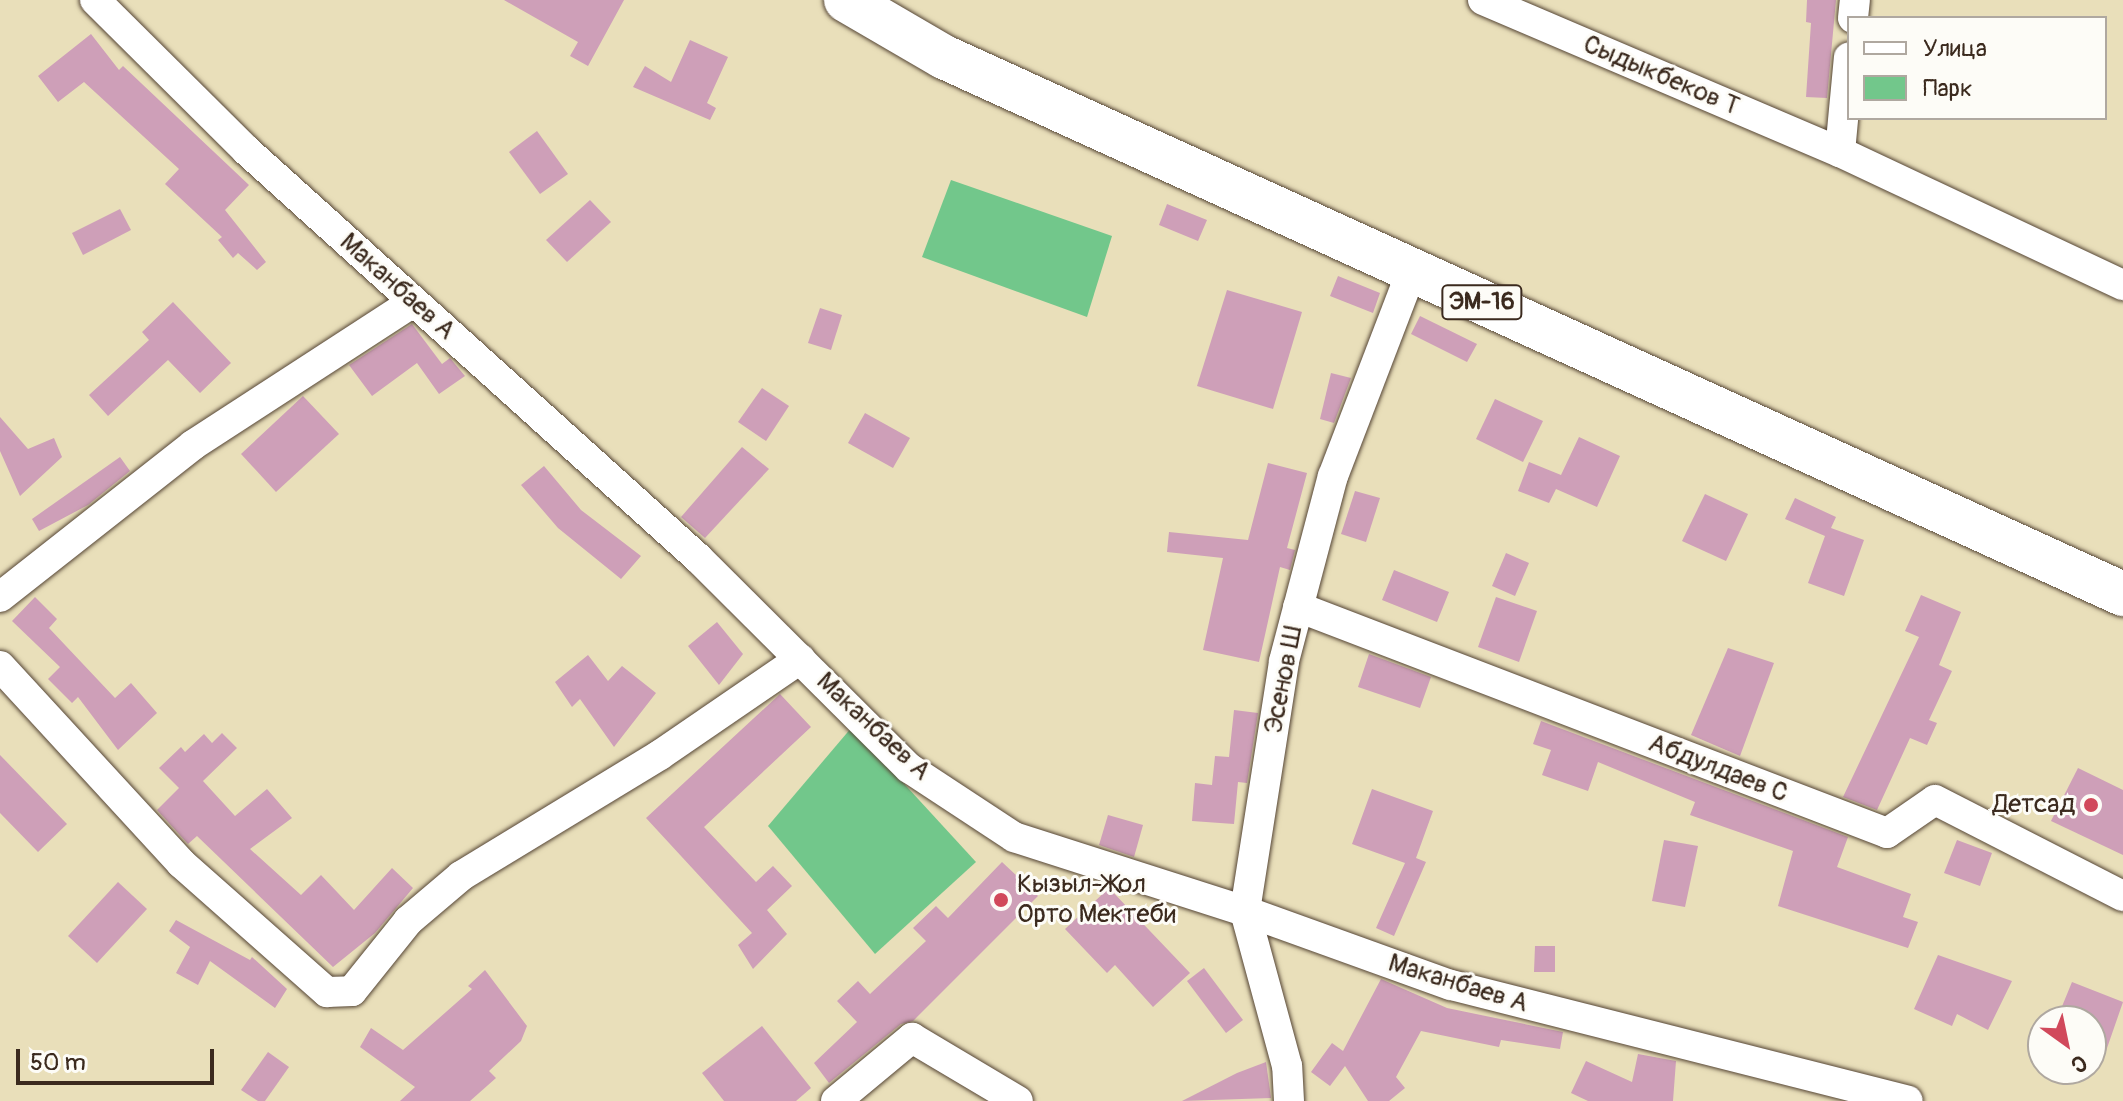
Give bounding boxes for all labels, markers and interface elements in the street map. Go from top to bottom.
legend [1847,16,2107,120]
street label: Сыдыкбеков Т [1578,29,1744,123]
text: Улица [1923,34,1987,63]
text: Парк [1923,74,1972,103]
street label: Маканбаев А [333,227,461,347]
road number: ЭМ-16 [1440,282,1524,322]
street label: Эсенов Ш [1258,624,1310,736]
street label: Маканбаев А [810,666,936,788]
street label: Абдулдаев С [1644,728,1792,810]
place label: Детсад [1993,789,2075,821]
marker: Детсад [2082,796,2100,814]
place label: Кызыл-Жол Орто Мектеби [1017,869,1176,930]
marker: Кызыл-Жол Орто Мектеби [992,891,1010,909]
street label: Маканбаев А [1384,948,1532,1020]
north arrow [2027,1005,2107,1085]
scale bar [20,1033,218,1083]
text: 50 m [30,1048,86,1077]
text: С [2066,1048,2092,1079]

